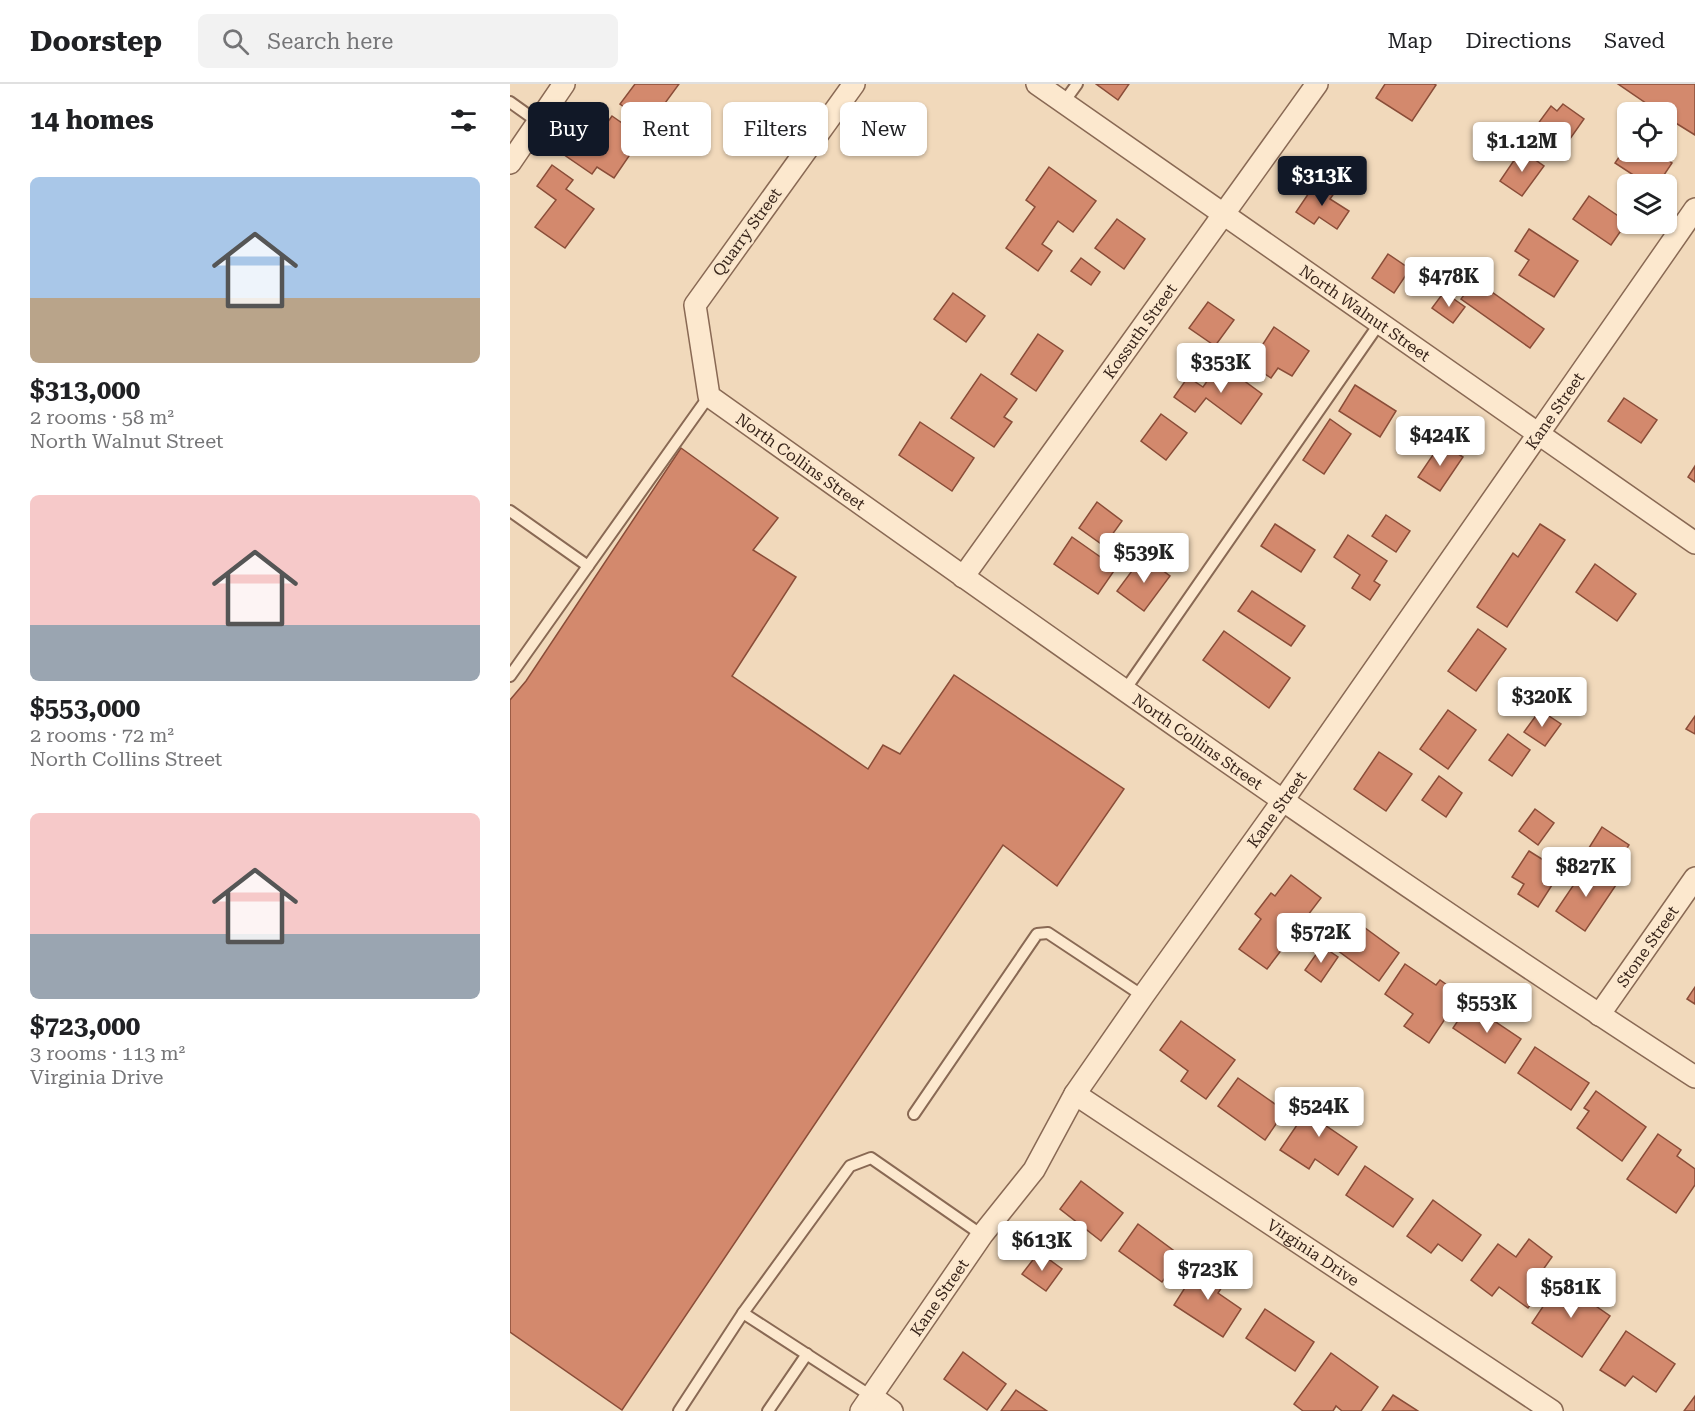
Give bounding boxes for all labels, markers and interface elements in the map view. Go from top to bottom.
search box [198,14,618,68]
text: Doorstep [30,25,162,58]
icon: search [219,25,252,58]
text: Search here [267,29,393,54]
text: Map [1388,29,1432,53]
text: Directions [1465,29,1571,53]
text: Saved [1604,29,1665,53]
chip: Buy [528,102,609,156]
chip: Rent [621,102,711,156]
chip: Filters [723,102,828,156]
chip: New [840,102,927,156]
map controls [1617,102,1677,234]
button: locate [1617,102,1677,162]
icon: filters [447,104,480,137]
text: 14 homes [30,105,154,135]
pin: $1.12M [1473,122,1571,173]
text: $1.12M [1487,129,1557,153]
pin: $313K [1280,156,1364,207]
text: $313K [1292,163,1352,187]
button: layers [1617,174,1677,234]
street label: Quarry Street [709,184,785,280]
icon: home [201,216,309,324]
pin: $478K [1407,257,1491,308]
street label: North Walnut Street [1296,261,1434,365]
text: $478K [1419,264,1479,288]
street label: Kossuth Street [1099,280,1180,382]
pin: $353K [1179,343,1263,394]
text: $353K [1191,350,1251,374]
street label: Kane Street [1521,369,1588,453]
text: $313,000 [30,375,140,405]
text: 2 rooms · 58 m² [30,405,174,429]
street label: North Collins Street [733,409,869,514]
pin: $424K [1398,416,1482,467]
text: $424K [1410,423,1470,447]
text: North Walnut Street [30,429,224,453]
pin: $539K [1102,533,1186,584]
icon: home [201,534,309,642]
text: $539K [1114,540,1174,564]
pin: $320K [1500,677,1584,728]
text: $320K [1512,684,1572,708]
street label: North Collins Street [1129,690,1267,793]
text: $553,000 [30,693,140,723]
text: 2 rooms · 72 m² [30,723,174,747]
text: North Collins Street [30,747,222,771]
street label: Kane Street [1243,767,1310,851]
pin: $827K [1544,847,1628,898]
icon: home [201,852,309,960]
text: $827K [1556,854,1616,878]
street label: Stone Street [1612,902,1682,990]
pin: $572K [1279,913,1363,964]
text: $572K [1291,920,1351,944]
pin: $553K [1445,983,1529,1034]
text: $553K [1457,990,1517,1014]
text: $723,000 [30,1011,140,1041]
text: 3 rooms · 113 m² [30,1041,185,1065]
text: Virginia Drive [30,1065,163,1089]
pin: $524K [1277,1087,1361,1138]
text: $524K [1289,1094,1349,1118]
street label: Virginia Drive [1263,1215,1363,1290]
pin: $613K [1000,1221,1084,1272]
text: $613K [1012,1228,1072,1252]
pin: $723K [1166,1250,1250,1301]
street label: Kane Street [906,1255,972,1339]
text: $723K [1178,1257,1238,1281]
pin: $581K [1529,1268,1613,1319]
text: $581K [1541,1275,1601,1299]

